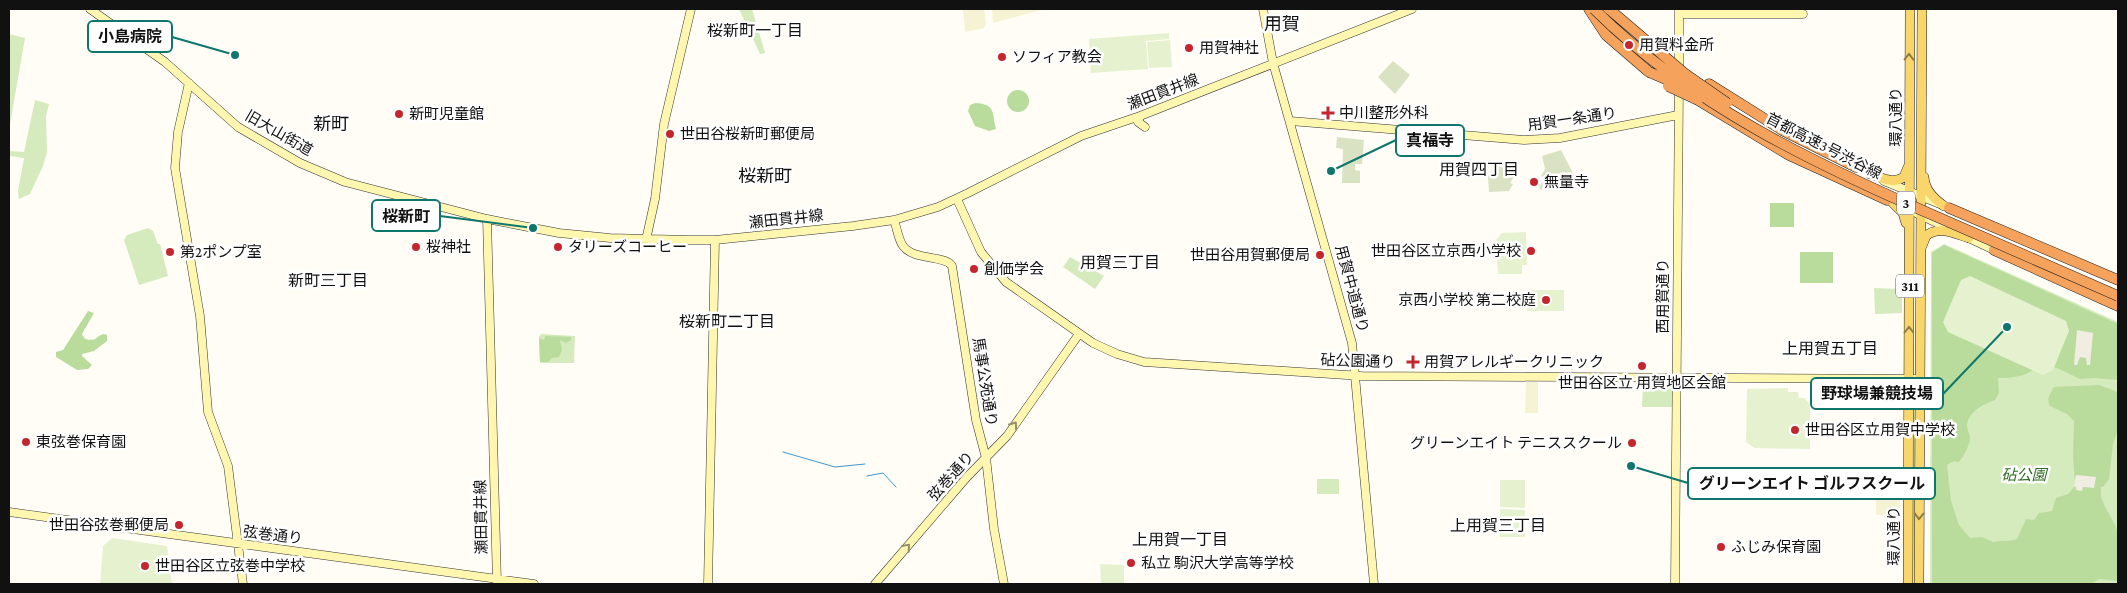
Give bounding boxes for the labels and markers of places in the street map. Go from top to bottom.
callout: 小島病院 [88,21,172,52]
place label: 用賀料金所 [1639,36,1714,53]
marker: 用賀料金所 [1623,39,1635,51]
place label: 用賀神社 [1199,40,1259,56]
marker: 用賀神社 [1183,42,1195,54]
place label: ソフィア教会 [1012,49,1102,65]
marker: ソフィア教会 [996,51,1008,63]
place label: 中川整形外科 [1339,105,1429,121]
place label: 新町児童館 [409,106,484,122]
marker: 中川整形外科 [1321,106,1335,120]
marker: 新町児童館 [393,108,405,120]
callout: 真福寺 [1396,125,1464,156]
place label: 世田谷桜新町郵便局 [680,126,815,142]
marker: 世田谷桜新町郵便局 [664,128,676,140]
place label: 無量寺 [1544,174,1589,190]
marker: 無量寺 [1528,176,1540,188]
callout: 桜新町 [372,200,440,231]
place label: 桜神社 [426,239,471,255]
place label: タリーズコーヒー [568,239,687,255]
marker: 桜神社 [410,241,422,253]
marker: タリーズコーヒー [552,241,564,253]
place label: 世田谷区立京西小学校 [1371,243,1521,259]
place label: 第2ポンプ室 [180,244,262,260]
marker: 世田谷区立京西小学校 [1525,245,1537,257]
marker: 第2ポンプ室 [164,246,176,258]
place label: 世田谷用賀郵便局 [1190,247,1310,263]
marker: 世田谷用賀郵便局 [1314,249,1326,261]
place label: 創価学会 [984,261,1044,277]
marker: 創価学会 [968,263,980,275]
place label: 京西小学校 第二校庭 [1398,292,1536,308]
marker: 京西小学校 第二校庭 [1540,294,1552,306]
place label: 用賀アレルギークリニック [1424,354,1604,370]
marker: 用賀アレルギークリニック [1406,355,1420,369]
marker: 世田谷区立 用賀地区会館 [1636,360,1648,372]
place label: 世田谷区立 用賀地区会館 [1558,375,1726,391]
callout: 野球場兼競技場 [1811,378,1943,409]
place label: 世田谷区立用賀中学校 [1805,422,1955,438]
marker: 世田谷区立用賀中学校 [1789,424,1801,436]
place label: 東弦巻保育園 [36,434,126,450]
place label: グリーンエイト テニススクール [1410,435,1622,451]
marker: 東弦巻保育園 [20,436,32,448]
marker: グリーンエイト テニススクール [1626,437,1638,449]
callout: グリーンエイト ゴルフスクール [1688,468,1935,499]
place label: 世田谷弦巻郵便局 [49,517,169,533]
marker: 世田谷弦巻郵便局 [173,519,185,531]
place label: ふじみ保育園 [1731,539,1821,555]
marker: ふじみ保育園 [1715,541,1727,553]
place label: 私立 駒沢大学高等学校 [1141,555,1294,571]
marker: 私立 駒沢大学高等学校 [1125,557,1137,569]
place label: 世田谷区立弦巻中学校 [155,558,305,574]
marker: 世田谷区立弦巻中学校 [139,560,151,572]

